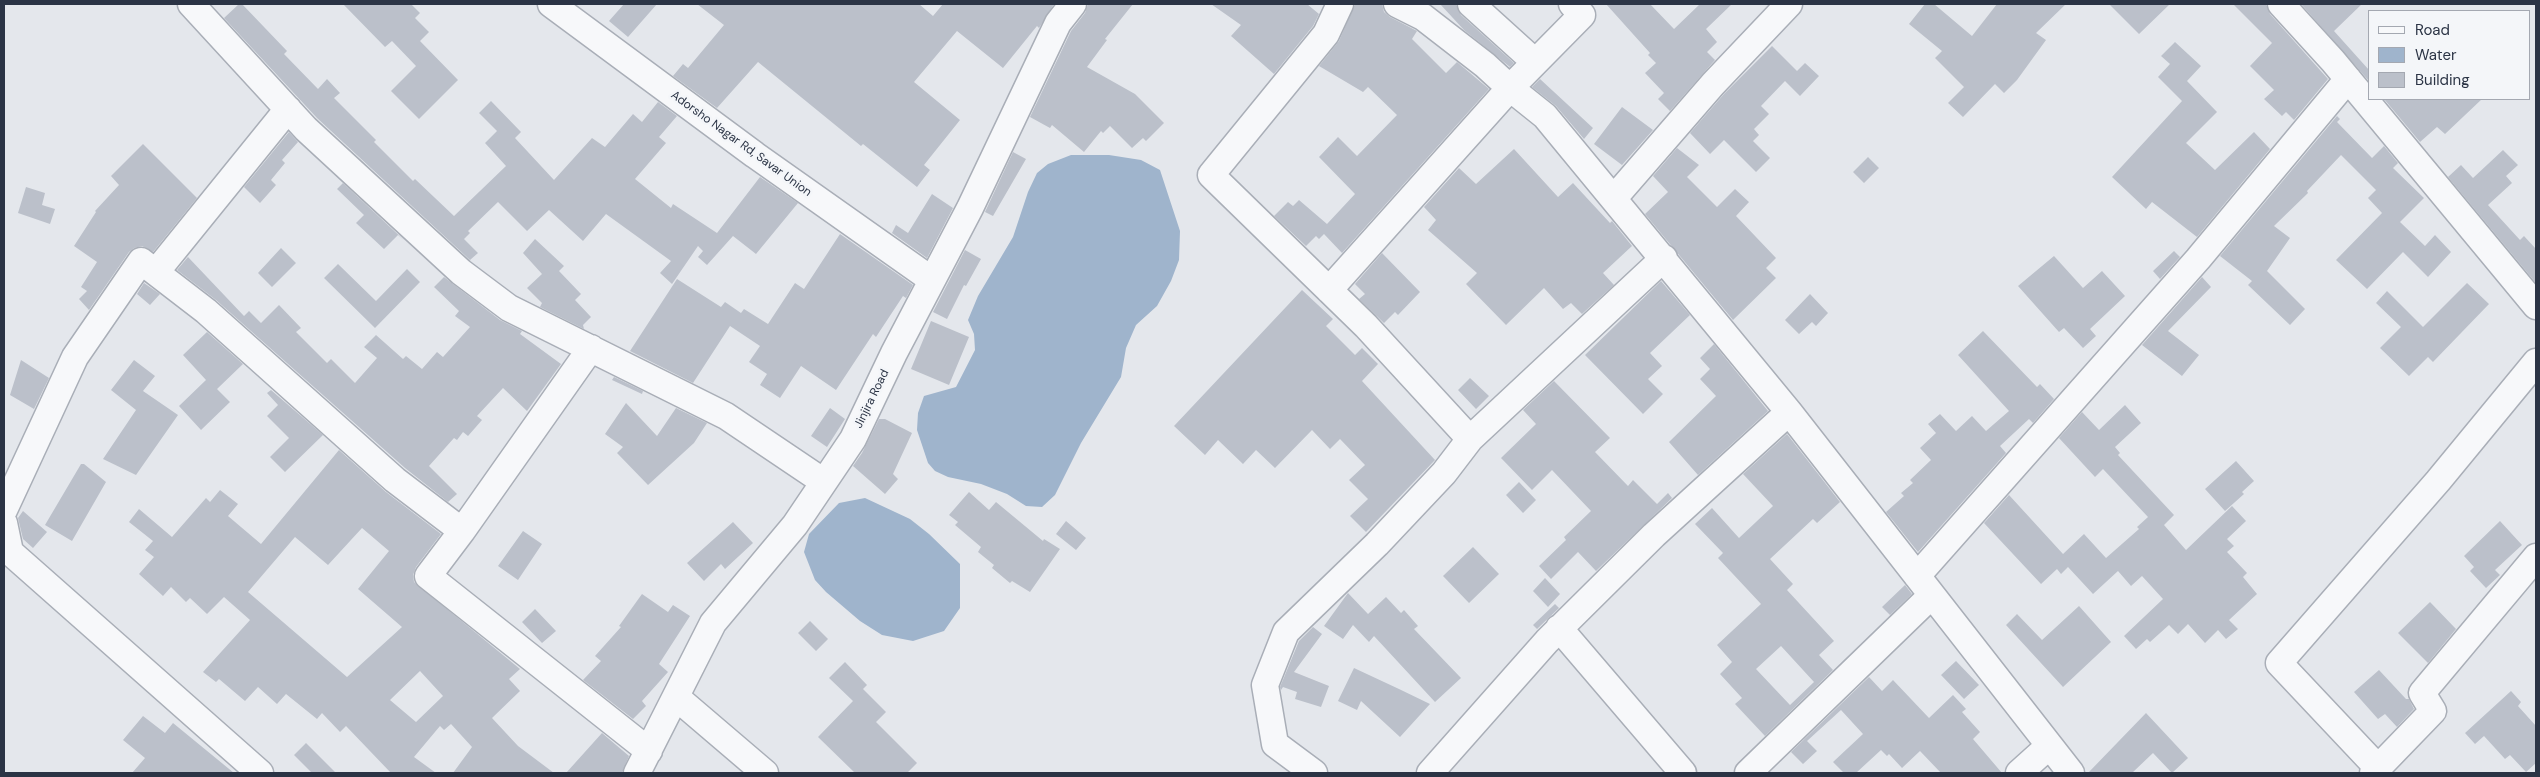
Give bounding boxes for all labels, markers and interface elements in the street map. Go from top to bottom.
legend [2368,10,2530,100]
text: Road [2415,20,2450,40]
text: Water [2415,45,2456,65]
text: Building [2415,70,2470,90]
street label: Adorsho Nagar Rd, Savar Union [668,88,814,200]
street label: Jinjira Road [852,367,892,431]

